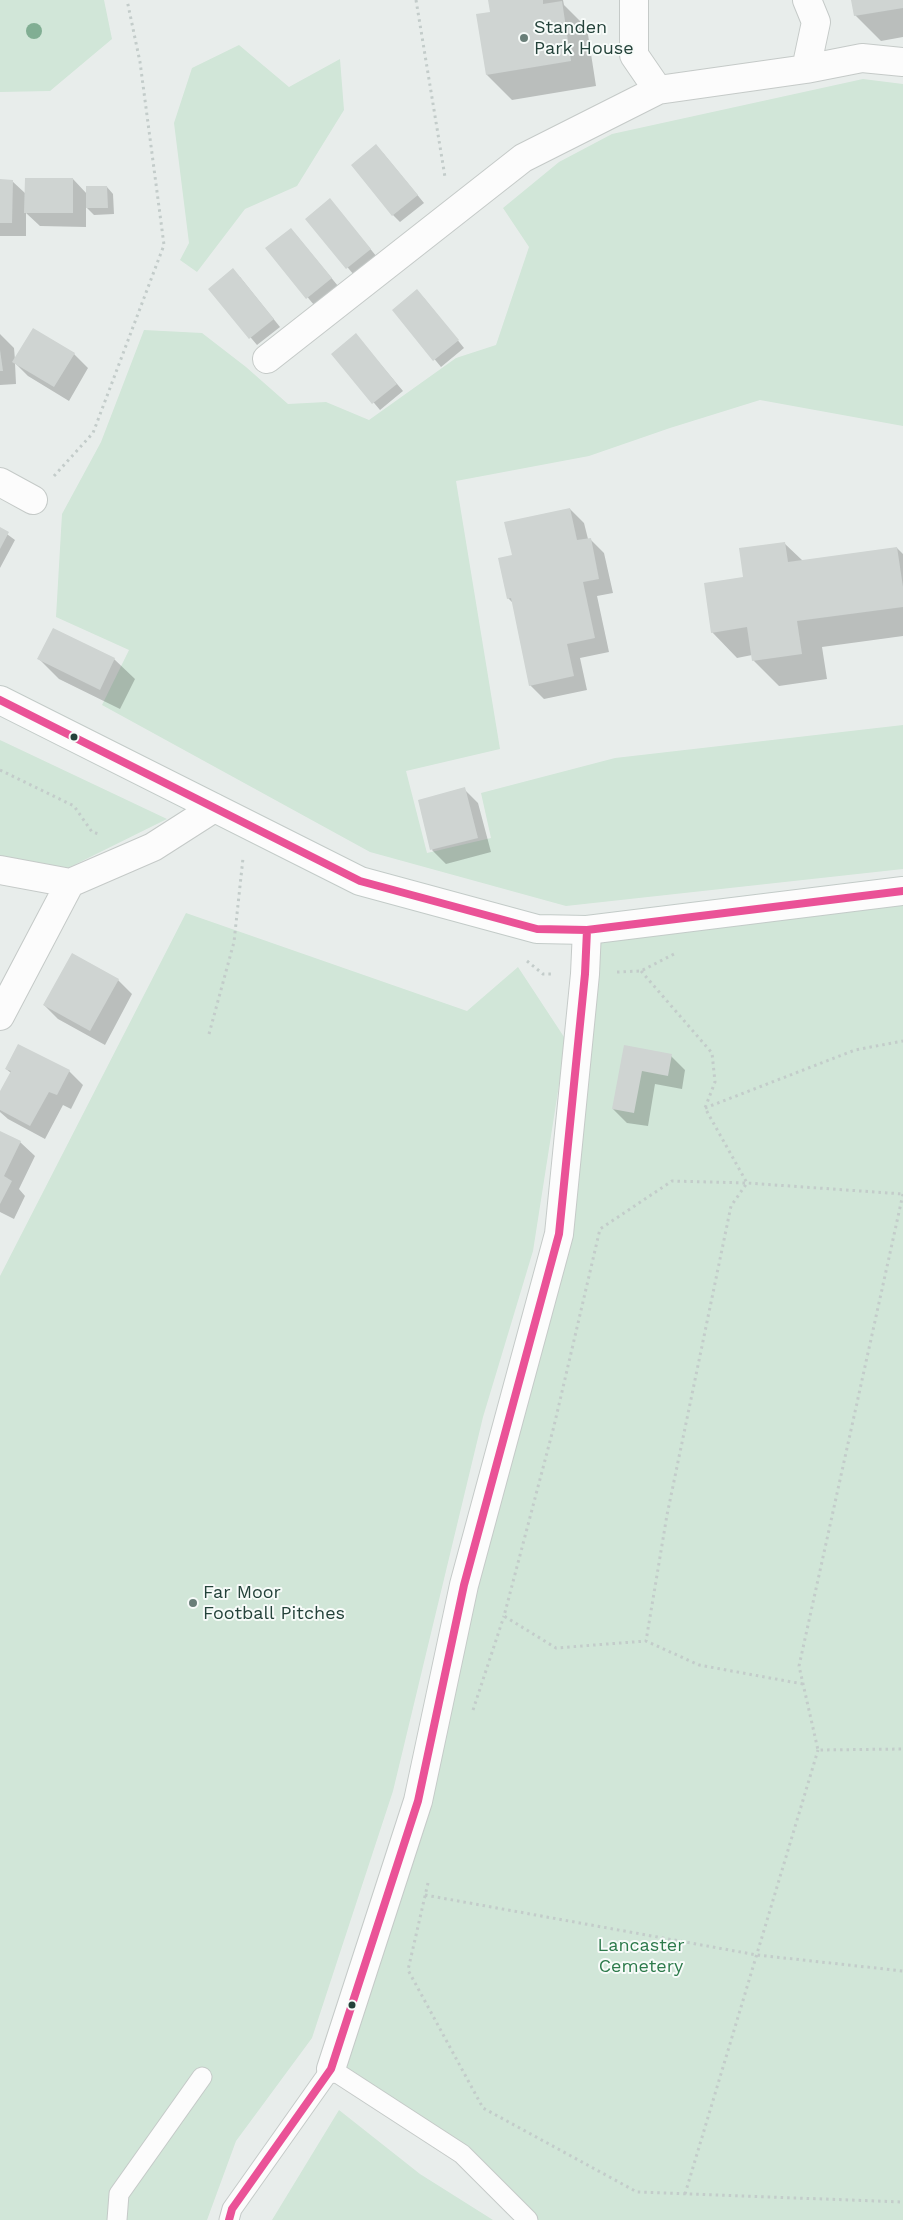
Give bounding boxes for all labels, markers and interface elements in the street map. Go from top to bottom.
place label: Standen Park House [534,17,634,59]
marker: Standen Park House [518,32,530,44]
unlabelled marker [69,732,79,742]
place label: Far Moor Football Pitches [203,1582,345,1625]
marker: Far Moor Football Pitches [187,1597,199,1609]
park label: Lancaster Cemetery [597,1935,685,1978]
unlabelled marker [347,2000,357,2010]

